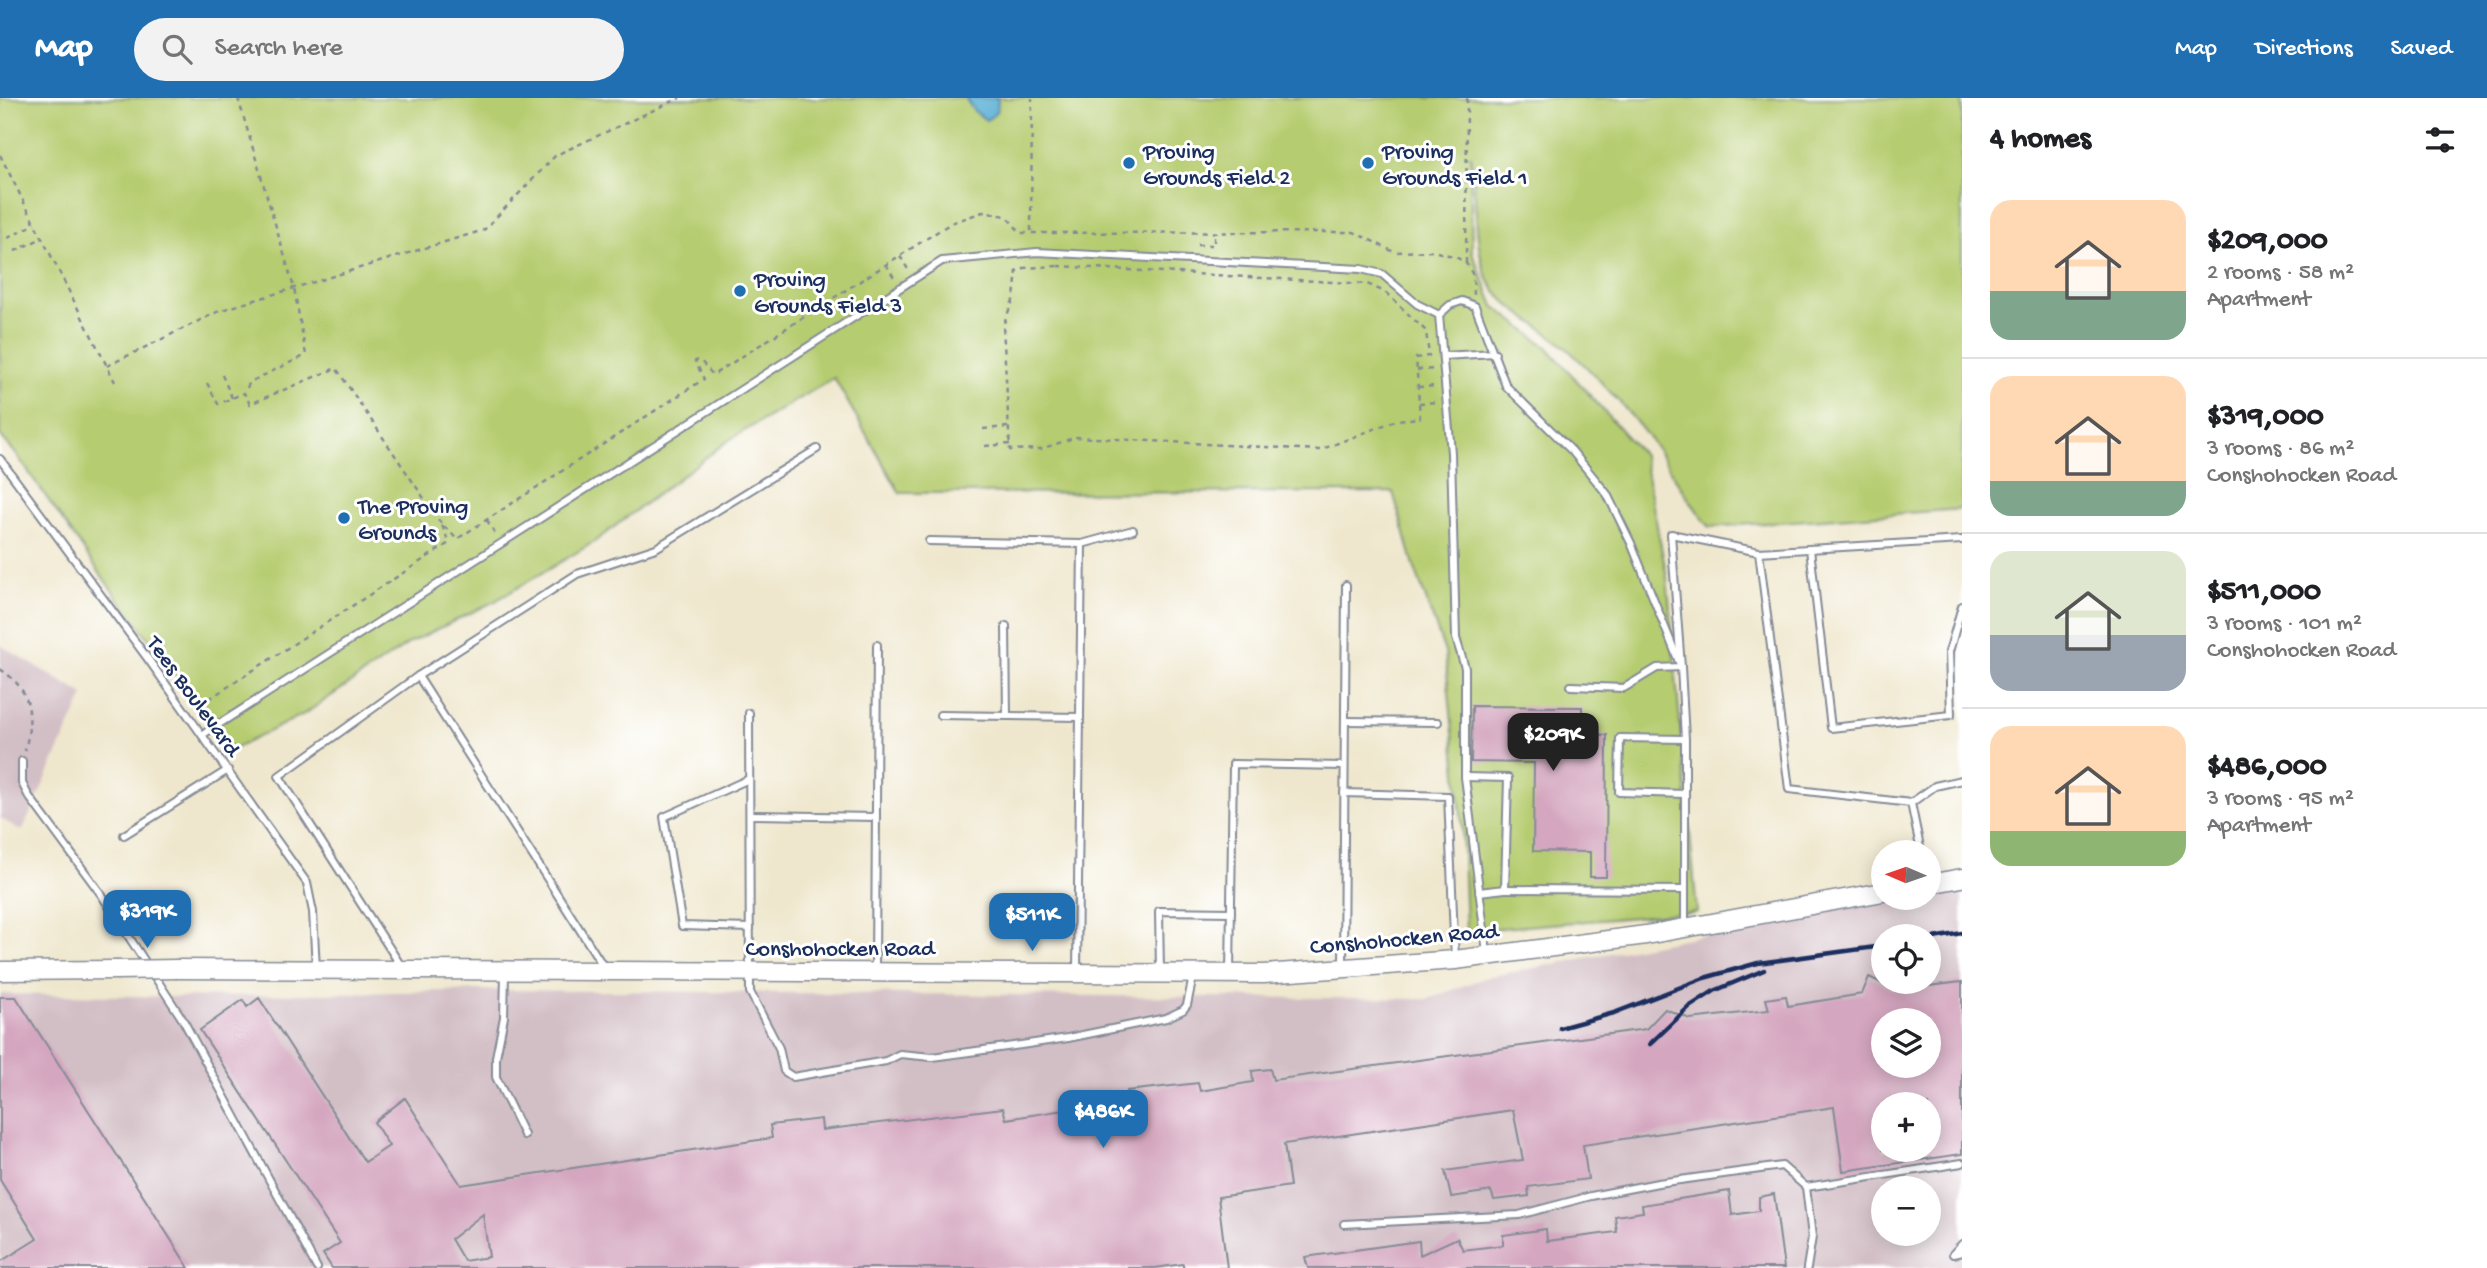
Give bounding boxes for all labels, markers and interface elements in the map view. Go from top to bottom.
search box [134,18,624,81]
text: Map [35,30,92,68]
icon: search [158,30,196,68]
text: Search here [214,34,343,65]
text: Map [2175,35,2217,64]
text: Directions [2255,35,2353,64]
text: Saved [2391,35,2452,64]
icon: filters [2421,121,2459,159]
text: 4 homes [1990,123,2091,158]
place label: Proving Grounds Field 2 [1142,140,1291,193]
place label: Proving Grounds Field 1 [1381,140,1528,193]
marker: Proving Grounds Field 2 [1121,155,1137,171]
marker: Proving Grounds Field 1 [1360,155,1376,171]
text: $209,000 [2207,225,2328,260]
icon: home [2046,228,2130,312]
text: 2 rooms · 58 m² [2207,260,2354,287]
place label: Proving Grounds Field 3 [753,268,902,321]
marker: Proving Grounds Field 3 [732,283,748,299]
text: Apartment [2207,287,2311,314]
text: $319,000 [2207,401,2324,436]
icon: home [2046,404,2130,488]
text: 3 rooms · 86 m² [2207,436,2354,463]
text: Conshohocken Road [2207,463,2396,490]
place label: The Proving Grounds [356,495,468,548]
marker: The Proving Grounds [336,510,352,526]
text: $511,000 [2207,576,2321,611]
icon: home [2046,579,2130,663]
text: 3 rooms · 101 m² [2207,611,2362,638]
street label: Tees Boulevard [138,630,246,764]
text: Conshohocken Road [2207,638,2396,665]
pin: $209K [1504,714,1602,773]
text: $209K [1524,722,1582,749]
text: $486,000 [2207,751,2327,786]
icon: home [2046,754,2130,838]
text: 3 rooms · 95 m² [2207,786,2354,813]
text: Apartment [2207,813,2311,840]
north arrow [1871,840,1941,910]
map controls [1871,840,1941,1246]
pin: $319K [98,890,196,950]
pin: $511K [983,894,1081,953]
text: $319K [119,899,175,926]
text: $511K [1005,902,1059,929]
street label: Conshohocken Road [1309,919,1501,962]
button: locate [1871,924,1941,994]
street label: Conshohocken Road [746,937,936,964]
button: layers [1871,1008,1941,1078]
pin: $486K [1054,1090,1152,1150]
button: + [1871,1092,1941,1162]
text: $486K [1074,1099,1132,1126]
button: − [1871,1176,1941,1246]

